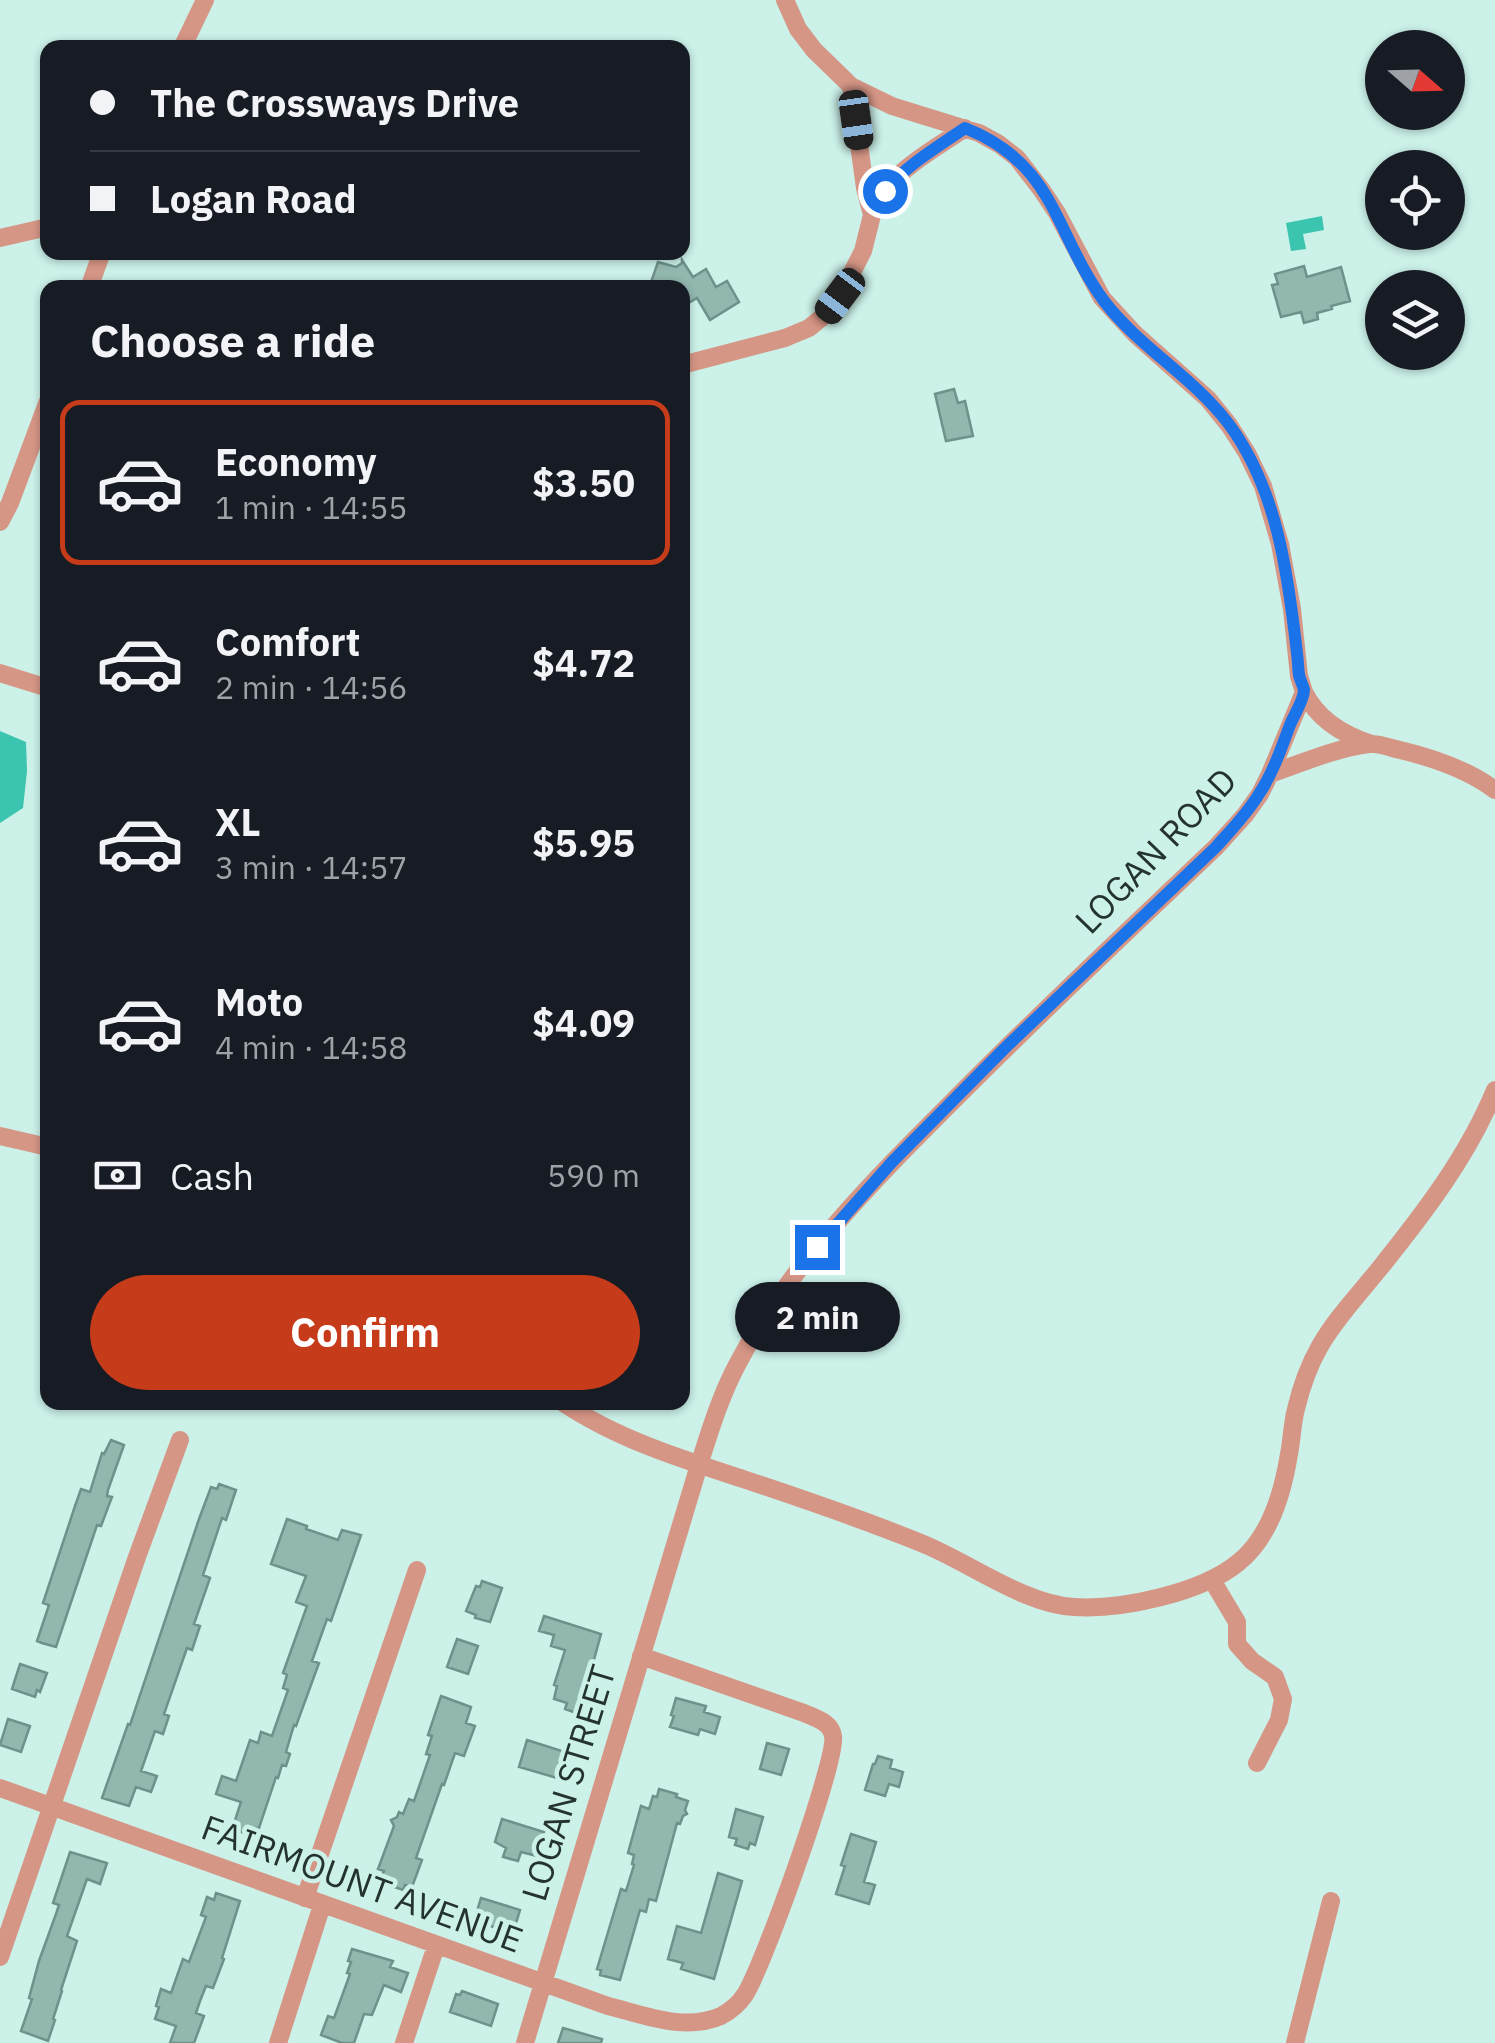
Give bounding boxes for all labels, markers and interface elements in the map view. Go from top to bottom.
north arrow [1365,30,1465,130]
map controls [1365,30,1465,370]
text: The Crossways Drive [150,78,519,127]
car [837,88,875,152]
button: locate [1365,150,1465,250]
route start [863,169,908,214]
text: Logan Road [150,174,357,223]
car [810,263,870,329]
button: layers [1365,270,1465,370]
text: Choose a ride [90,311,375,369]
text: Economy [215,437,377,486]
icon: car [95,438,185,528]
text: $3.50 [532,458,635,507]
text: 1 min · 14:55 [215,486,408,528]
text: Comfort [215,617,360,666]
icon: car [95,618,185,708]
text: $4.72 [532,638,635,687]
text: 2 min · 14:56 [215,666,408,708]
street label: LOGAN ROAD [1065,758,1246,943]
text: XL [215,797,261,846]
icon: car [95,798,185,888]
text: $5.95 [532,818,635,867]
text: 3 min · 14:57 [215,846,408,888]
text: Moto [215,977,303,1026]
icon: car [95,978,185,1068]
text: $4.09 [532,998,635,1047]
text: 4 min · 14:58 [215,1026,408,1068]
icon: cash [90,1148,145,1203]
text: Cash [170,1151,254,1200]
text: 590 m [547,1154,640,1196]
route end [795,1225,840,1270]
button: Confirm [90,1275,640,1390]
callout: 2 min [734,1282,900,1352]
text: 2 min [776,1296,859,1338]
street label: LOGAN STREET [510,1659,626,1906]
street label: FAIRMOUNT AVENUE [195,1804,529,1963]

